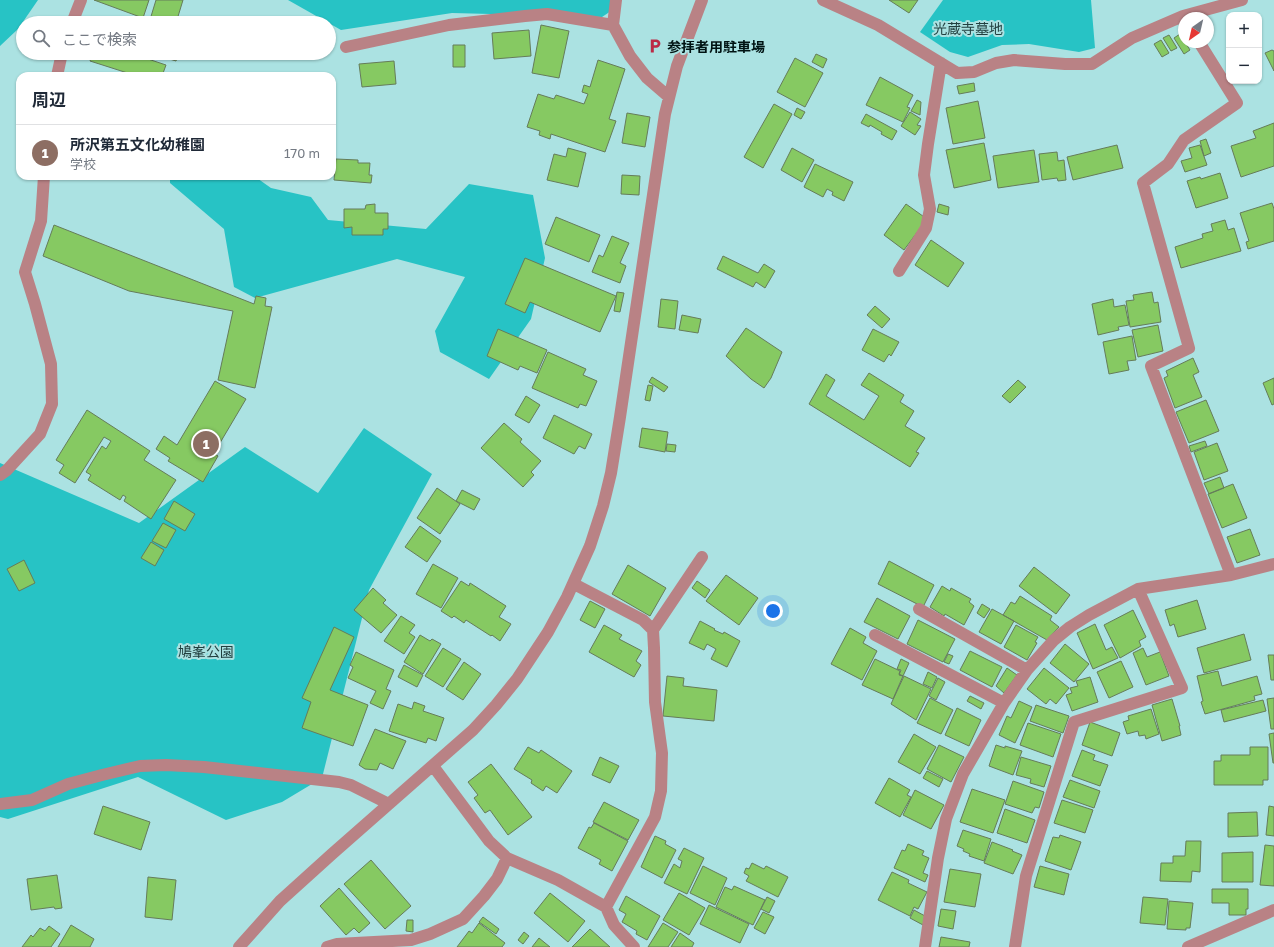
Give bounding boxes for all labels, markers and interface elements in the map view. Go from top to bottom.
north arrow [1178,12,1214,48]
map controls [1226,12,1262,84]
button: + [1226,12,1262,48]
search box [16,16,336,60]
park label: 光蔵寺墓地 [933,20,1003,37]
icon: search [30,27,52,49]
text: ここで検索 [62,30,137,48]
parking icon: 参拝者用駐車場 [646,37,664,55]
place label: 参拝者用駐車場 [667,38,765,55]
button: − [1226,48,1262,84]
text: 周辺 [32,89,66,110]
text: 所沢第五文化幼稚園 [70,135,205,153]
text: 1 [42,145,48,161]
text: 170 m [284,145,320,161]
text: 学校 [70,156,96,172]
pin: 1 [193,429,219,459]
your location [763,601,783,621]
park label: 鳩峯公園 [178,643,234,660]

